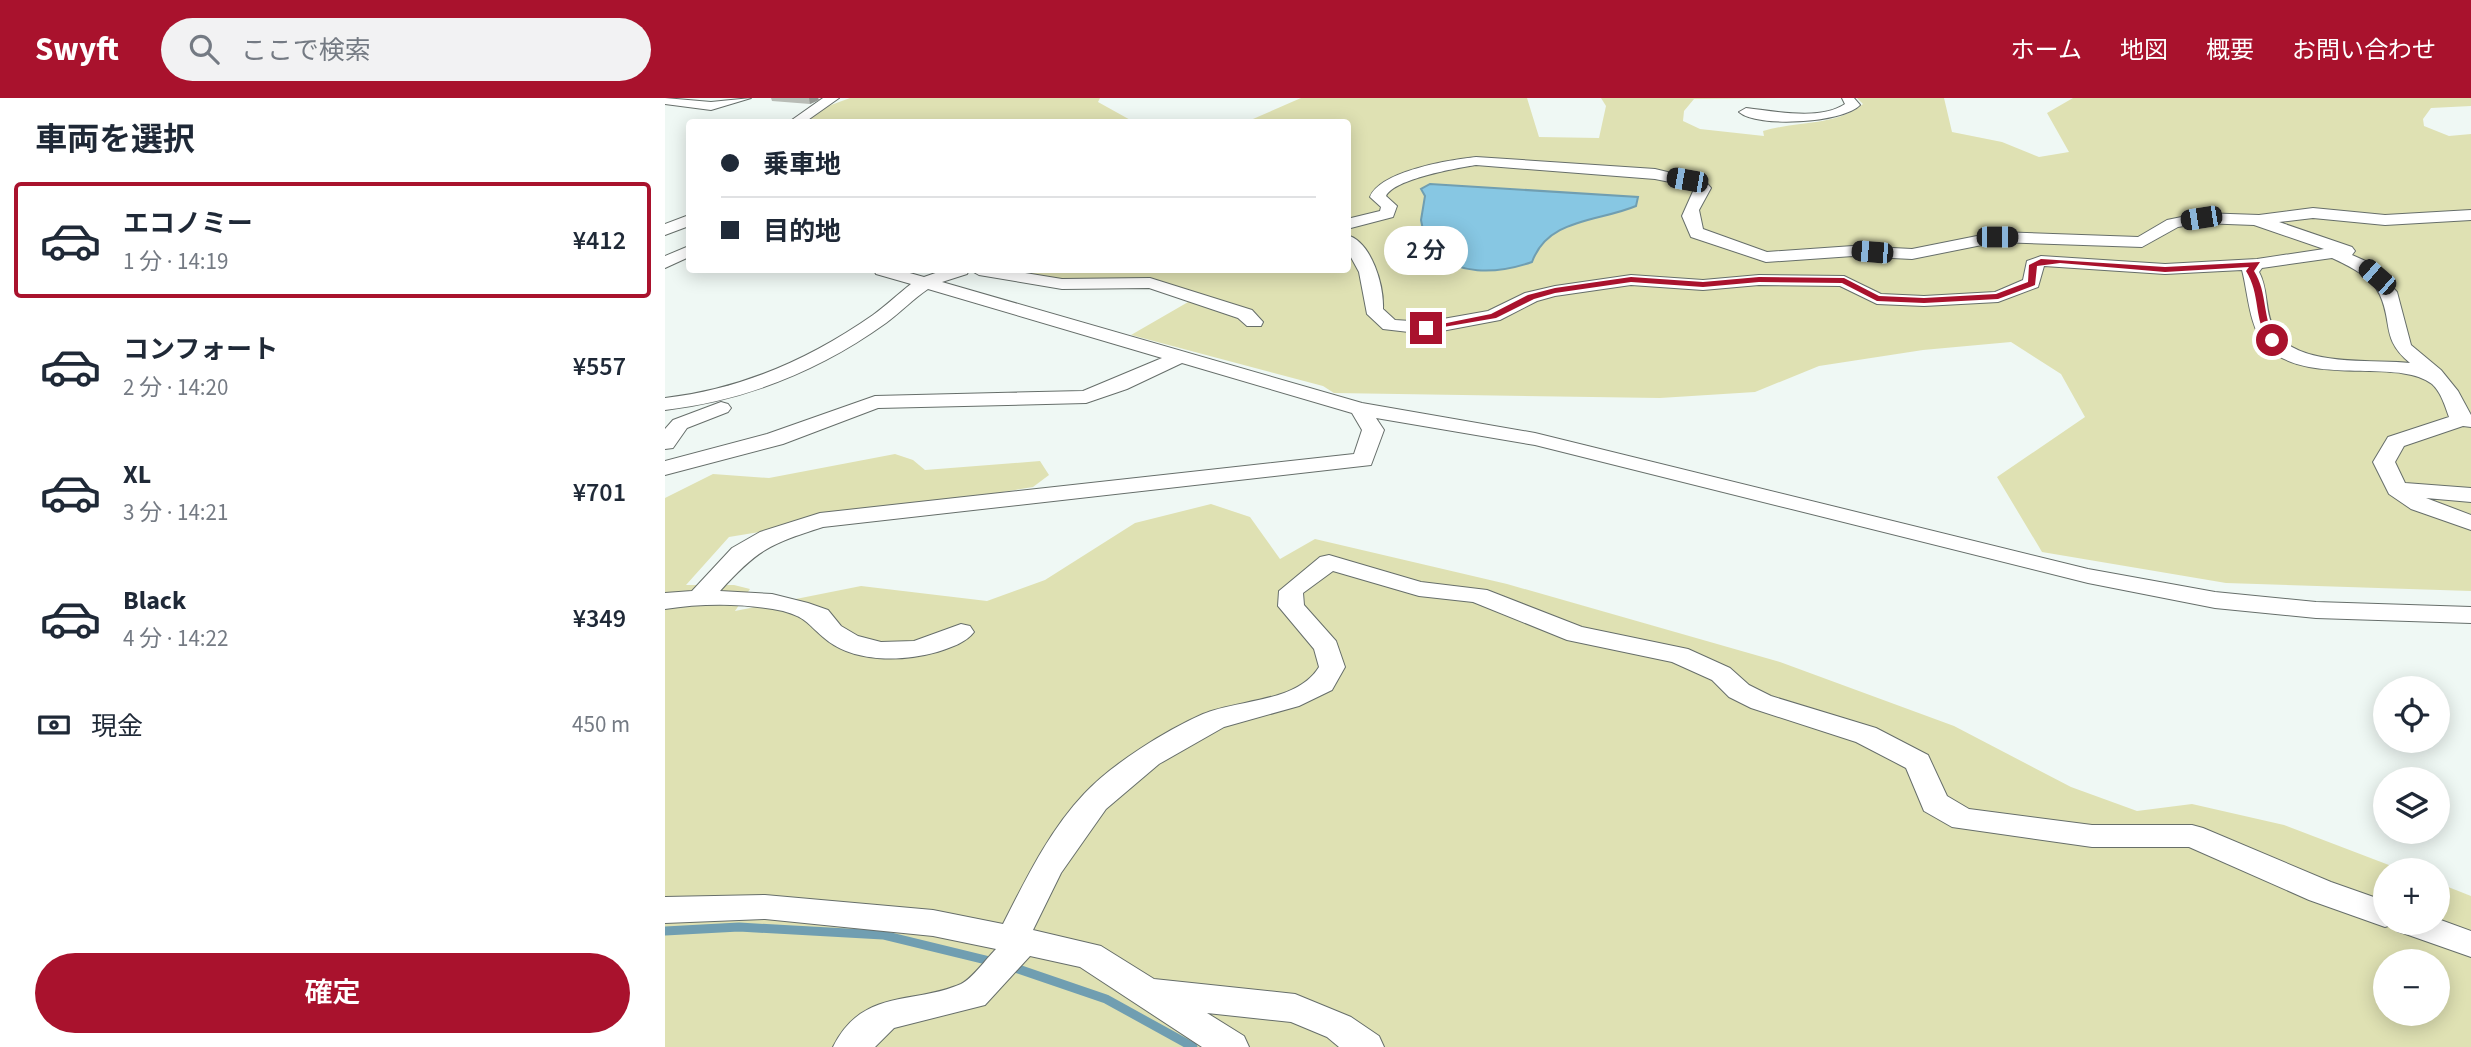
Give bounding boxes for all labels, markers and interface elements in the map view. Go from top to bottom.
search box [161,18,651,81]
text: Swyft [35,26,119,73]
icon: search [185,30,223,68]
text: ここで検索 [241,32,371,69]
text: ホーム [2011,33,2082,68]
text: 地図 [2120,33,2168,68]
text: 概要 [2206,33,2254,68]
text: お問い合わせ [2292,33,2436,68]
text: 車両を選択 [35,117,195,163]
text: 乗車地 [763,146,841,183]
car [1665,166,1710,194]
car [2179,204,2224,232]
text: エコノミー [123,205,253,242]
icon: car [39,209,102,272]
text: 目的地 [763,213,841,250]
text: ¥412 [573,222,626,259]
callout: 2 分 [1384,226,1468,275]
car [1977,227,2019,248]
text: 2 分 [1406,234,1446,267]
car [1851,240,1894,264]
text: 1 分 · 14:19 [123,245,228,278]
car [2355,255,2400,299]
route end [1410,312,1442,344]
route start [2256,324,2288,356]
text: コンフォート [123,331,278,368]
icon: car [39,335,102,398]
text: ¥557 [573,348,626,385]
text: 2 分 · 14:20 [123,371,228,404]
text: XL [123,456,151,493]
icon: car [39,461,102,524]
text: ¥701 [573,474,626,511]
text: 3 分 · 14:21 [123,496,228,529]
text: Black [123,582,186,619]
icon: car [39,587,102,650]
text: ¥349 [573,600,626,637]
text: 4 分 · 14:22 [123,622,228,655]
map controls [2373,676,2450,1026]
button: locate [2373,676,2450,753]
icon: cash [35,706,73,744]
text: 現金 [91,708,143,745]
text: 450 m [572,708,630,741]
button: layers [2373,767,2450,844]
button: + [2373,858,2450,935]
button: − [2373,949,2450,1026]
button: 確定 [35,953,630,1033]

